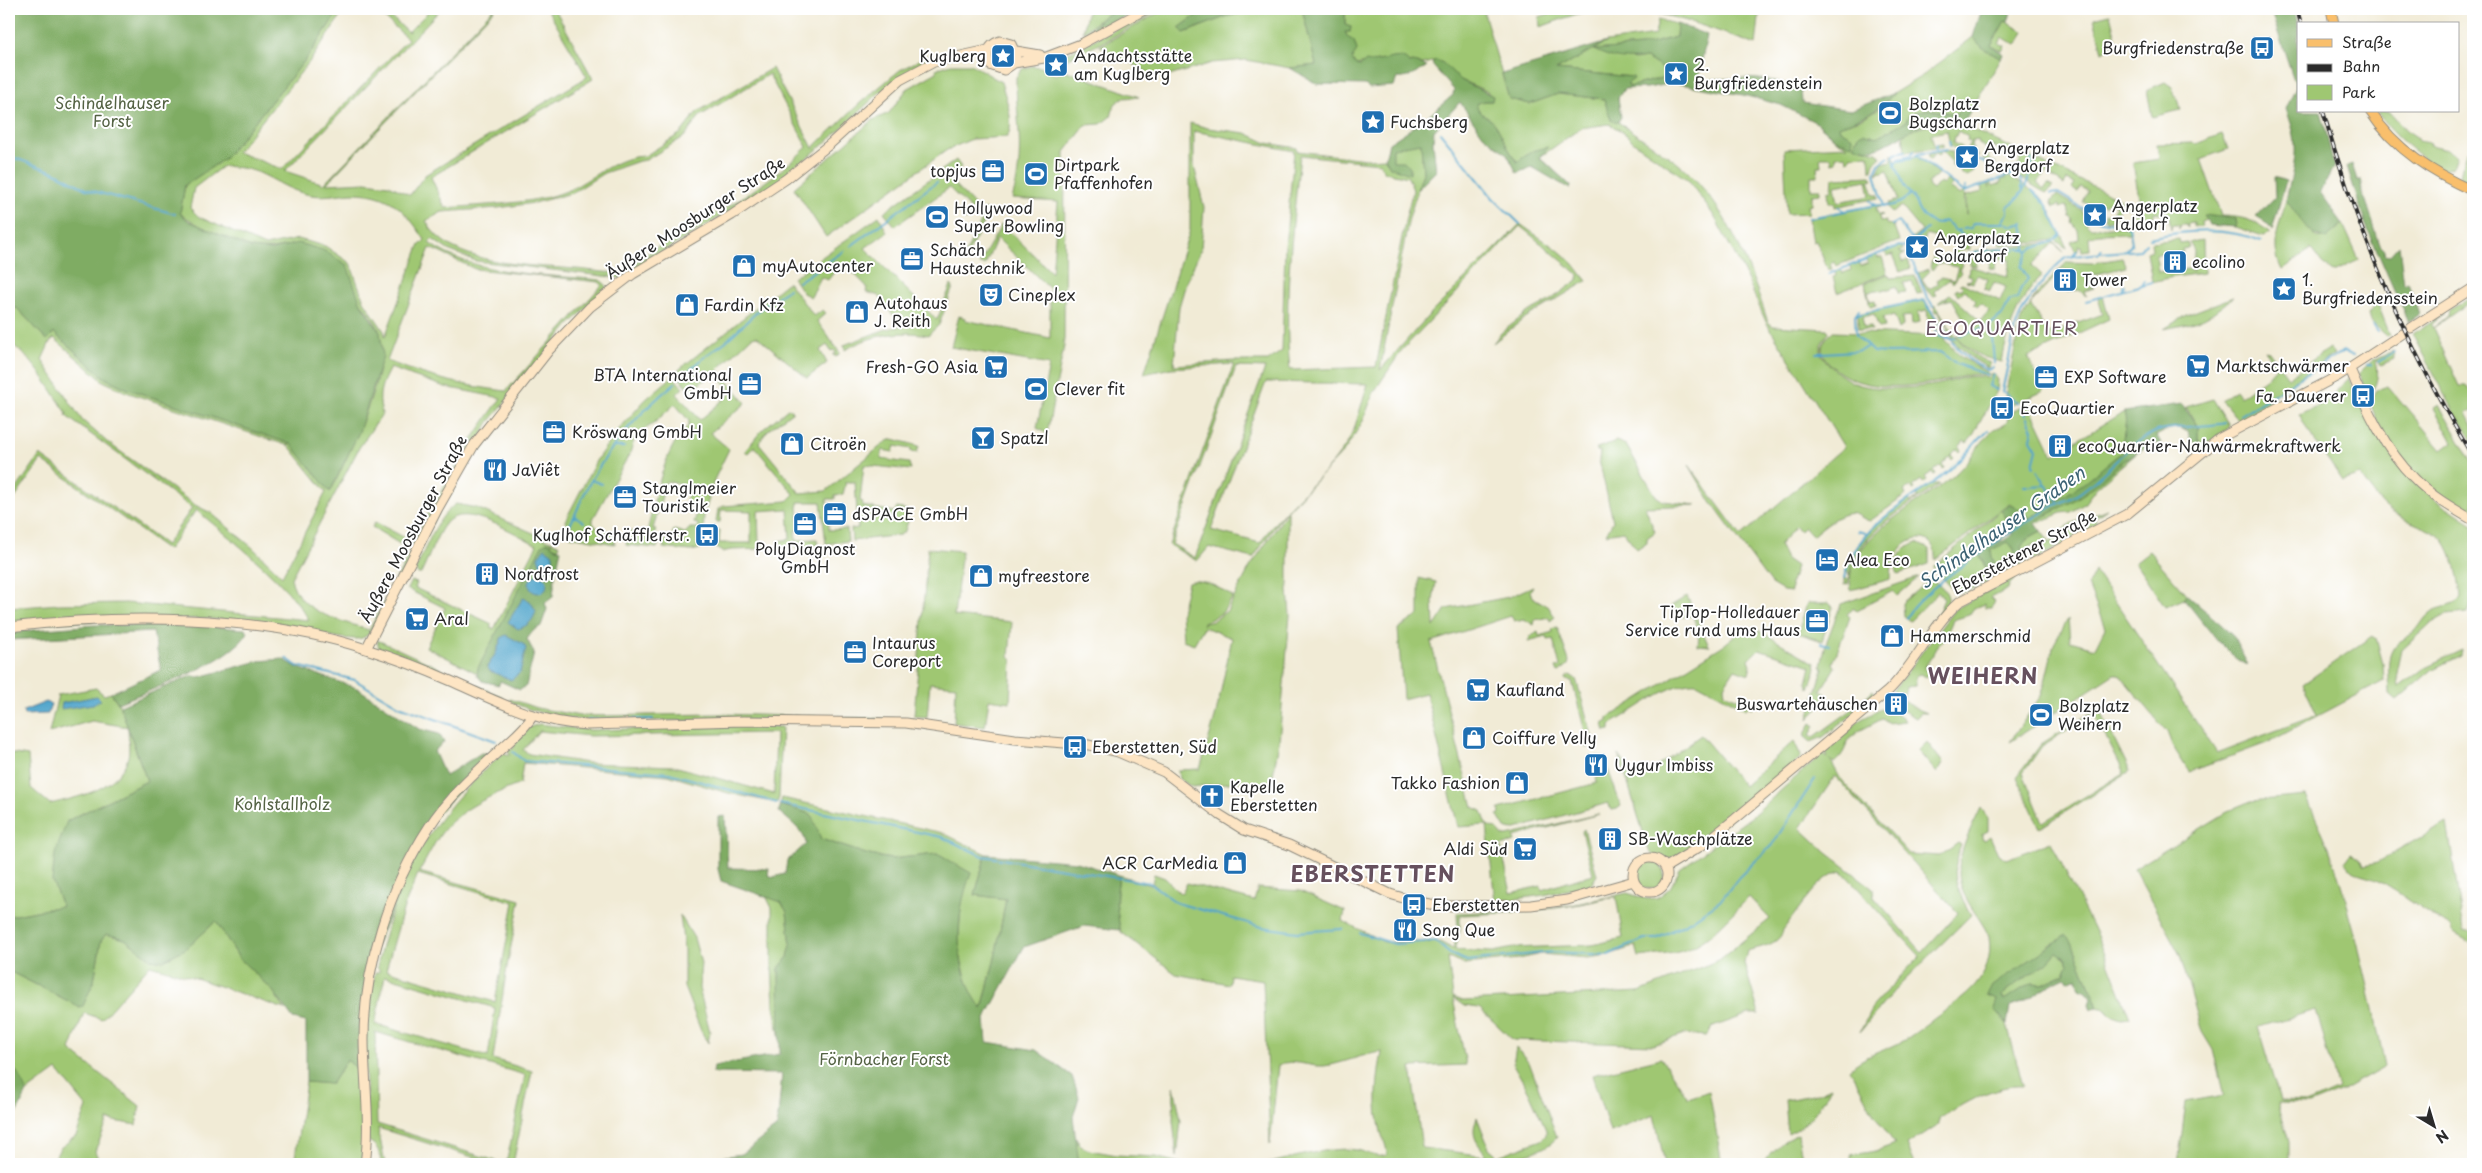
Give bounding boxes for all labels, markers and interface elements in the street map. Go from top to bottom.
legend [2297,22,2460,112]
text: Straße [2342,30,2392,53]
place label: Burgfriedenstraße [2102,35,2244,59]
bus stop icon: Burgfriedenstraße [2249,35,2275,61]
place label: Kuglberg [920,43,986,67]
place icon: Kuglberg [990,43,1016,69]
place label: Andachtsstätte am Kuglberg [1074,43,1192,85]
place icon: Andachtsstätte am Kuglberg [1043,52,1069,78]
place label: 2. Burgfriedenstein [1694,52,1822,94]
text: Bahn [2342,54,2380,77]
place icon: 2. Burgfriedenstein [1663,61,1689,87]
text: Park [2342,80,2376,103]
park label: Schindelhauser Forst [55,90,170,132]
place label: Bolzplatz Bugscharrn [1908,91,1997,133]
sports icon: Bolzplatz Bugscharrn [1877,100,1903,126]
place icon: Fuchsberg [1360,109,1386,135]
place label: Fuchsberg [1390,109,1468,133]
place label: Angerplatz Bergdorf [1984,135,2070,177]
place icon: Angerplatz Bergdorf [1954,144,1980,170]
street label: Äußere Moosburger Straße [600,150,789,284]
place label: Dirtpark Pfaffenhofen [1054,152,1153,194]
place label: topjus [930,158,976,182]
office icon: topjus [980,158,1006,184]
sports icon: Dirtpark Pfaffenhofen [1023,161,1049,187]
place label: Angerplatz Taldorf [2112,193,2198,235]
place label: Hollywood Super Bowling [954,195,1064,237]
place icon: Angerplatz Taldorf [2082,202,2108,228]
sports icon: Hollywood Super Bowling [924,204,950,230]
place label: Angerplatz Solardorf [1934,225,2020,267]
place icon: Angerplatz Solardorf [1904,234,1930,260]
place label: Schäch Haustechnik [930,237,1025,279]
office icon: Schäch Haustechnik [899,246,925,272]
building icon: ecolino [2162,249,2188,275]
place label: ecolino [2192,249,2245,273]
shop icon: myAutocenter [731,253,757,279]
place label: myAutocenter [762,253,874,277]
building icon: Tower [2052,267,2078,293]
place label: Tower [2082,267,2127,291]
place label: 1. Burgfriedensstein [2302,267,2438,309]
place icon: 1. Burgfriedensstein [2271,276,2297,302]
theatre icon: Cineplex [978,282,1004,308]
place label: Cineplex [1008,282,1075,306]
place label: Autohaus J. Reith [874,290,948,332]
shop icon: Fardin Kfz [674,292,700,318]
place label: Fardin Kfz [704,292,784,316]
shop icon: Autohaus J. Reith [844,299,870,325]
district label: ECOQUARTIER [1925,313,2079,341]
supermarket icon: Marktschwärmer [2185,353,2211,379]
place label: Marktschwärmer [2216,353,2349,377]
place label: Fresh-GO Asia [865,354,978,378]
supermarket icon: Fresh-GO Asia [983,354,1009,380]
place label: BTA International GmbH [593,362,732,404]
office icon: EXP Software [2033,364,2059,390]
place label: EXP Software [2064,364,2167,388]
office icon: BTA International GmbH [737,371,763,397]
sports icon: Clever fit [1023,376,1049,402]
place label: Clever fit [1054,376,1125,400]
place label: Fa. Dauerer [2255,383,2346,407]
bus stop icon: Fa. Dauerer [2350,383,2376,409]
bus stop icon: EcoQuartier [1989,395,2015,421]
place label: EcoQuartier [2020,395,2115,419]
office icon: Kröswang GmbH [541,419,567,445]
place label: Kröswang GmbH [572,419,702,443]
bar icon: Spatzl [970,425,996,451]
place label: Spatzl [1000,425,1049,449]
street label: Äußere Moosburger Straße [352,430,472,627]
shop icon: Citroën [779,431,805,457]
place label: Citroën [810,431,867,455]
building icon: ecoQuartier-Nahwärmekraftwerk [2047,433,2073,459]
place label: ecoQuartier-Nahwärmekraftwerk [2078,433,2341,457]
restaurant icon: JaViêt [482,457,508,483]
place label: JaViêt [512,457,560,481]
water label: Schindelhauser Graben [1912,459,2090,594]
place label: Stanglmeier Touristik [642,475,737,517]
office icon: Stanglmeier Touristik [612,484,638,510]
office icon: dSPACE GmbH [822,501,848,527]
place label: dSPACE GmbH [852,501,968,525]
street label: Eberstettener Straße [1947,503,2100,599]
office icon: PolyDiagnost GmbH [792,511,818,537]
place label: Kuglhof Schäfflerstr. [533,522,690,546]
bus stop icon: Kuglhof Schäfflerstr. [694,522,720,548]
place label: PolyDiagnost GmbH [755,536,855,578]
hotel icon: Alea Eco [1814,547,1840,573]
place label: Alea Eco [1844,547,1910,571]
building icon: Nordfrost [474,561,500,587]
place label: Nordfrost [504,561,579,585]
shop icon: myfreestore [968,563,994,589]
place label: myfreestore [998,563,1090,587]
place label: TipTop-Holledauer Service rund ums Haus [1625,599,1801,641]
supermarket icon: Aral [404,606,430,632]
place label: Aral [434,606,469,630]
office icon: TipTop-Holledauer Service rund ums Haus [1804,608,1830,634]
shop icon: Hammerschmid [1879,623,1905,649]
place label: Hammerschmid [1910,623,2031,647]
place label: Intaurus Coreport [872,630,942,672]
office icon: Intaurus Coreport [842,639,868,665]
district label: WEIHERN [1928,659,2038,691]
supermarket icon: Kaufland [1465,677,1491,703]
place label: Kaufland [1496,677,1565,701]
place label: Buswartehäuschen [1736,691,1878,715]
building icon: Buswartehäuschen [1883,691,1909,717]
place label: Bolzplatz Weihern [2058,693,2130,735]
sports icon: Bolzplatz Weihern [2028,702,2054,728]
shop icon: Coiffure Velly [1461,725,1487,751]
place label: Coiffure Velly [1492,725,1597,749]
bus stop icon: Eberstetten, Süd [1062,734,1088,760]
place label: Eberstetten, Süd [1092,734,1217,758]
restaurant icon: Uygur Imbiss [1583,752,1609,778]
place label: Uygur Imbiss [1614,752,1713,776]
place label: Takko Fashion [1391,770,1500,794]
shop icon: Takko Fashion [1504,770,1530,796]
place label: Kapelle Eberstetten [1230,774,1318,816]
church icon: Kapelle Eberstetten [1199,783,1225,809]
park label: Kohlstallholz [234,791,330,815]
building icon: SB-Waschplätze [1597,826,1623,852]
place label: SB-Waschplätze [1628,826,1753,850]
place label: Aldi Süd [1444,836,1508,860]
supermarket icon: Aldi Süd [1512,836,1538,862]
place label: ACR CarMedia [1102,850,1218,874]
shop icon: ACR CarMedia [1222,850,1248,876]
district label: EBERSTETTEN [1290,857,1456,889]
bus stop icon: Eberstetten [1401,892,1427,918]
place label: Eberstetten [1432,892,1520,916]
restaurant icon: Song Que [1392,917,1418,943]
place label: Song Que [1422,917,1496,941]
park label: Förnbacher Forst [819,1046,949,1070]
north arrow [2410,1100,2460,1150]
text: N [2431,1125,2453,1148]

